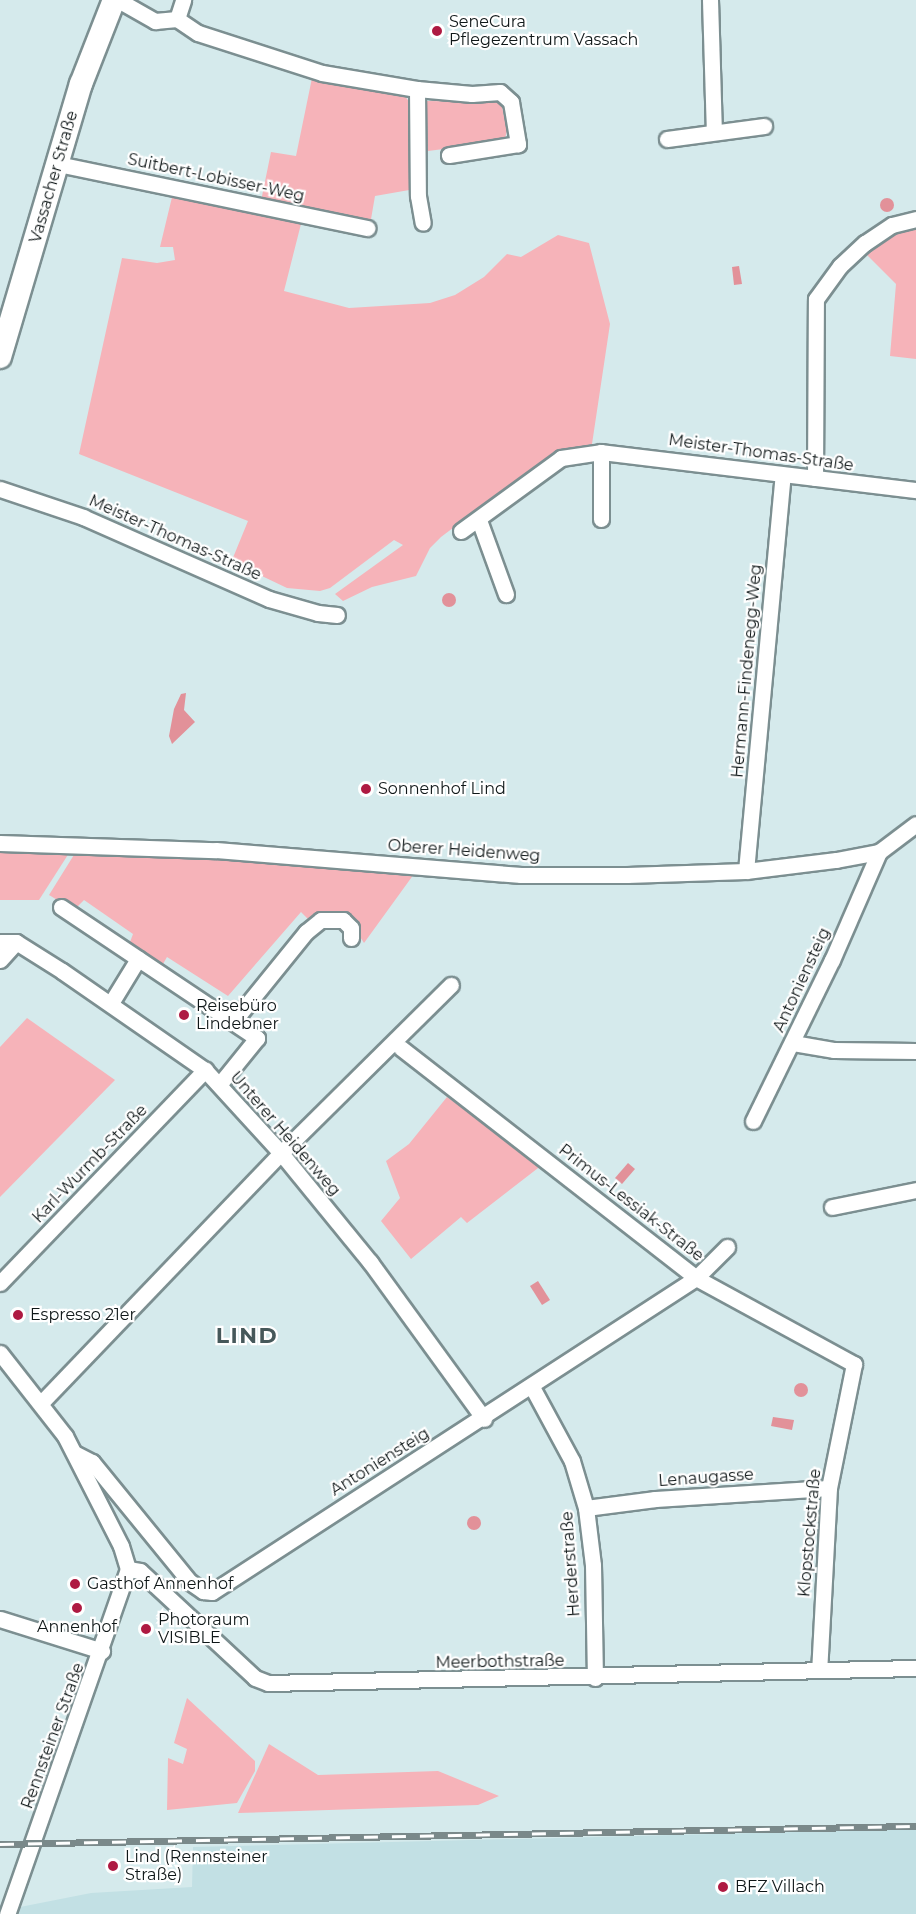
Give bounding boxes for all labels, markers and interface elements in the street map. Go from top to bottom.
place label: SeneCura Pflegezentrum Vassach [449,12,638,50]
marker: SeneCura Pflegezentrum Vassach [430,24,444,38]
street label: Vassacher Straße [26,109,82,245]
street label: Suitbert-Lobisser-Weg [126,150,306,206]
street label: Meister-Thomas-Straße [667,430,855,476]
street label: Meister-Thomas-Straße [86,491,264,585]
street label: Hermann-Findenegg-Weg [728,563,766,779]
place label: Sonnenhof Lind [378,779,506,799]
marker: Sonnenhof Lind [359,782,373,796]
street label: Oberer Heidenweg [387,836,541,866]
street label: Antoniensteig [769,925,835,1035]
place label: Reisebüro Lindebner [196,996,279,1034]
marker: Reisebüro Lindebner [177,1008,191,1022]
street label: Unterer Heidenweg [226,1068,344,1200]
street label: Karl-Wurmb-Straße [29,1101,151,1227]
street label: Primus-Lessiak-Straße [555,1140,707,1266]
place label: Espresso 21er [30,1305,136,1325]
marker: Espresso 21er [11,1308,25,1322]
district label: LIND [216,1323,278,1349]
street label: Antoniensteig [327,1424,433,1500]
street label: Lenaugasse [658,1465,754,1491]
street label: Klopstockstraße [795,1468,825,1598]
street label: Herderstraße [558,1511,584,1617]
place label: Gasthof Annenhof [87,1574,233,1594]
marker: Gasthof Annenhof [68,1577,82,1591]
marker: Annenhof [70,1601,84,1615]
place label: Photoraum VISIBLE [158,1610,249,1648]
place label: Annenhof [37,1617,117,1637]
marker: Photoraum VISIBLE [139,1622,153,1636]
street label: Meerbothstraße [435,1651,565,1673]
street label: Rennsteiner Straße [18,1660,88,1812]
place label: Lind (Rennsteiner Straße) [125,1847,268,1885]
marker: Lind (Rennsteiner Straße) [106,1859,120,1873]
place label: BFZ Villach [735,1877,825,1897]
marker: BFZ Villach [716,1880,730,1894]

